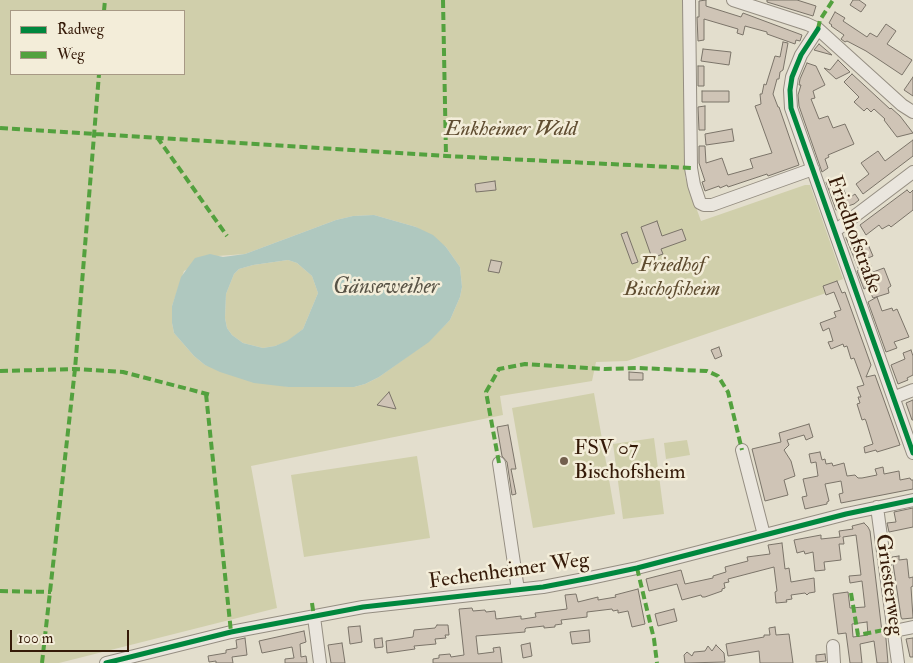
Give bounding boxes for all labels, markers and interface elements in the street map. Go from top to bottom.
legend [10,10,185,75]
text: Radweg [57,20,104,39]
text: Weg [57,45,85,64]
park label: Enkheimer Wald [445,117,577,143]
street label: Friedhofstraße [820,173,886,297]
park label: Friedhof Bischofsheim [624,253,720,303]
water label: Gänseweiher [333,275,439,301]
place label: FSV 07 Bischofsheim [574,436,686,486]
marker: FSV 07 Bischofsheim [558,455,570,467]
street label: Griesterweg [868,533,908,637]
street label: Fechenheimer Weg [427,548,591,596]
scale bar [12,620,131,652]
text: 100 m [18,629,53,648]

